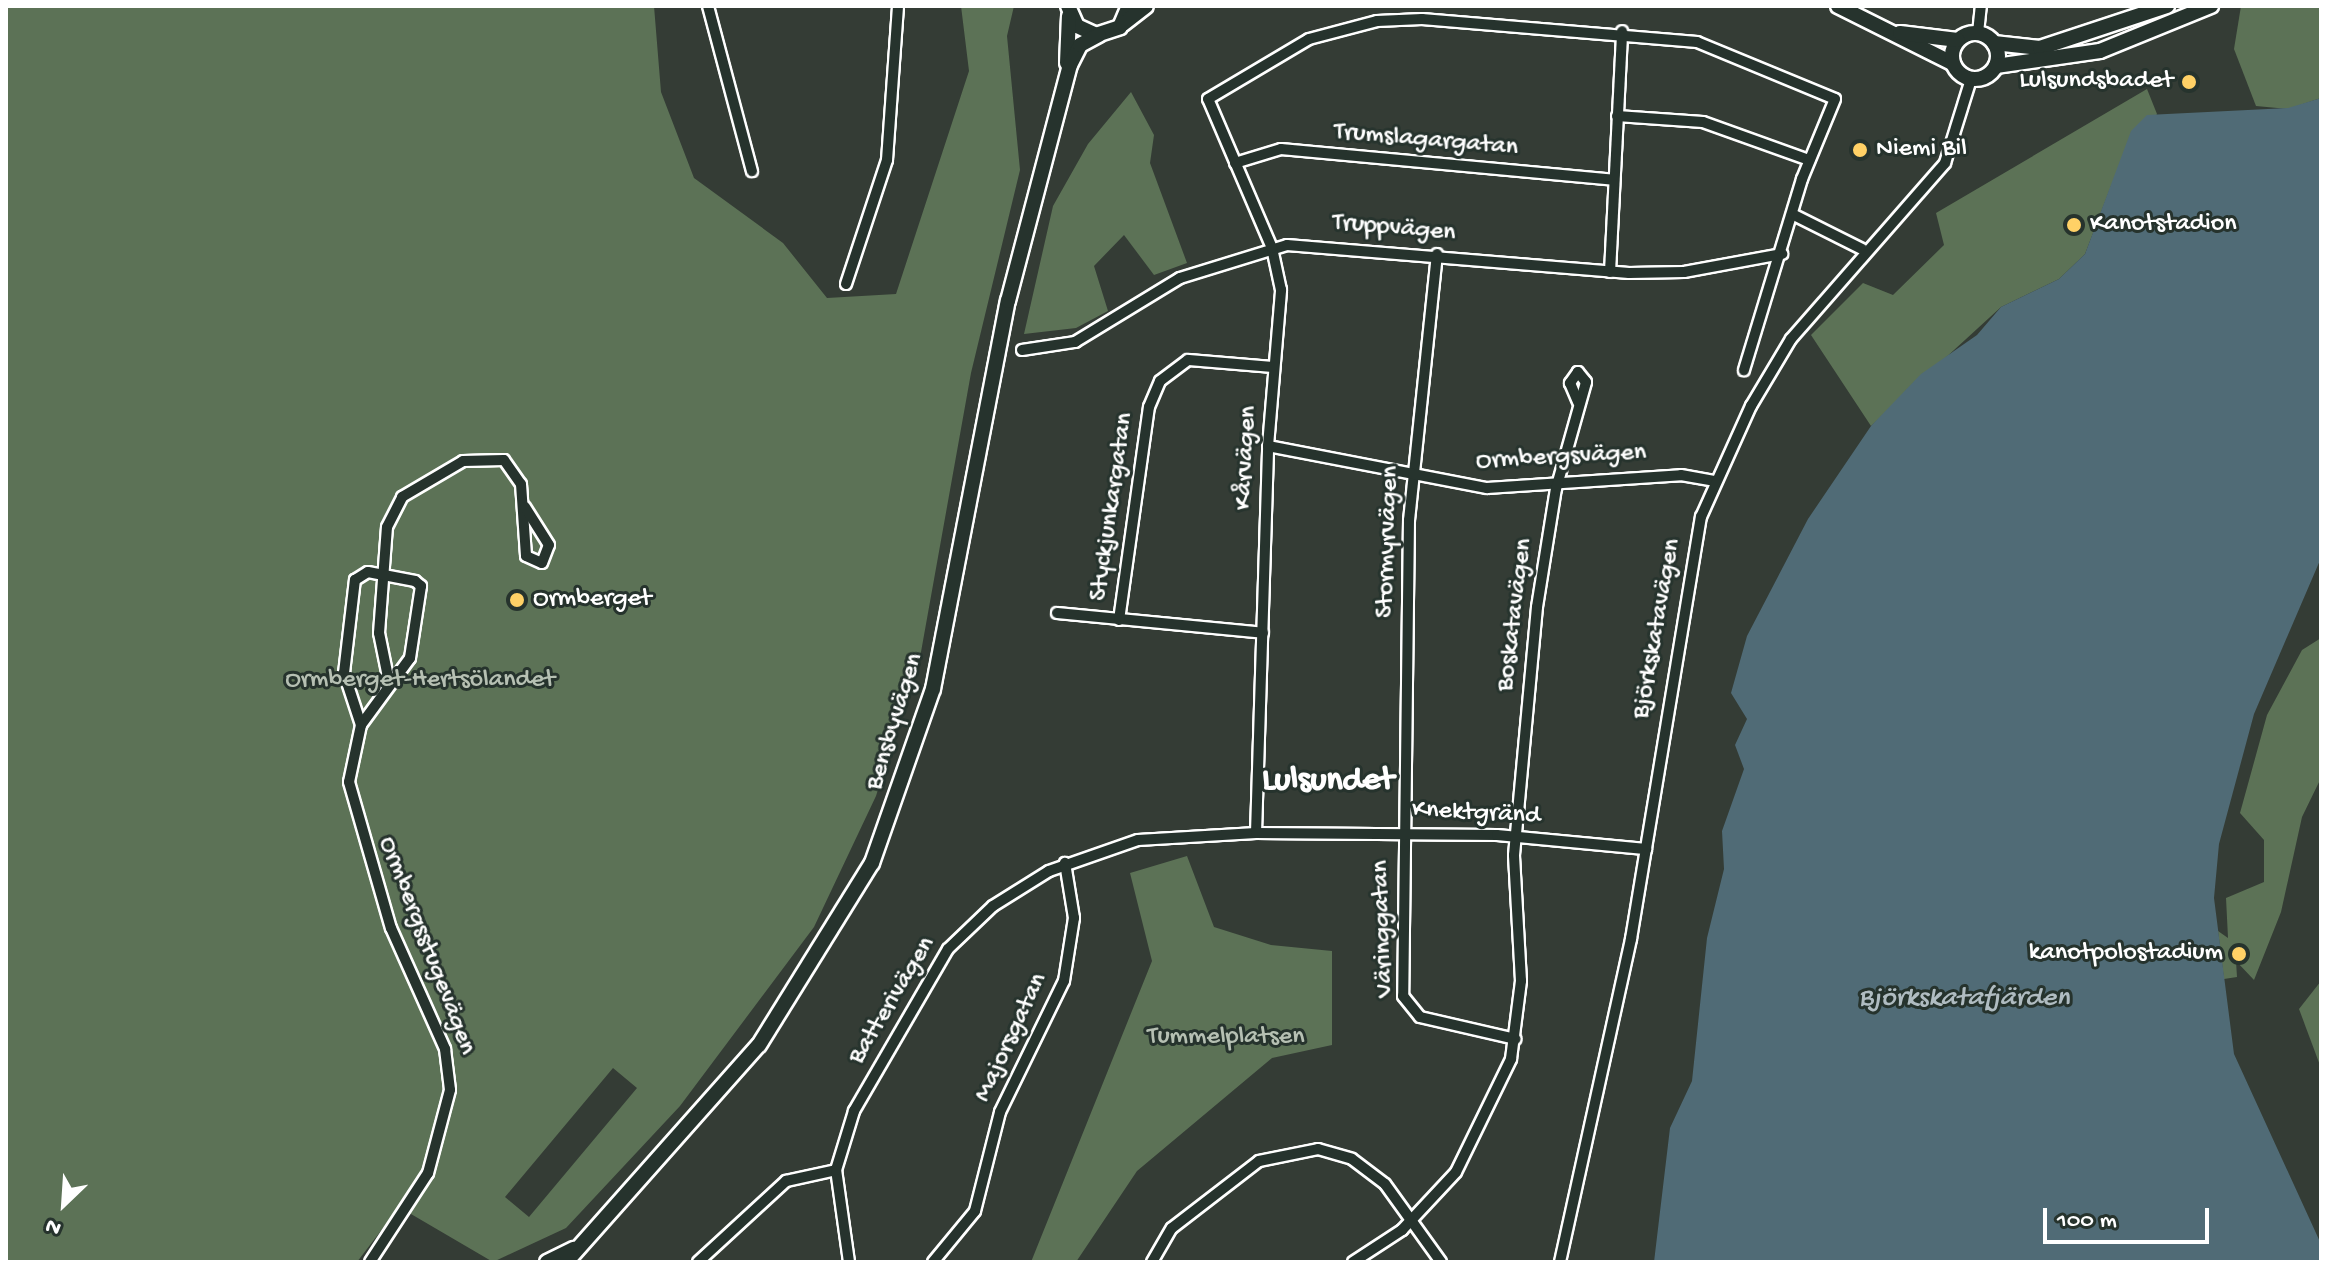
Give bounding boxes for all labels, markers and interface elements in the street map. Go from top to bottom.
place label: Lulsundsbadet [2019,66,2173,98]
marker: Lulsundsbadet [2180,73,2198,91]
street label: Trumslagargatan [1333,117,1519,165]
place label: Niemi Bil [1876,134,1967,166]
marker: Niemi Bil [1851,141,1869,159]
street label: Truppvägen [1331,208,1457,250]
place label: Kanotstadion [2090,209,2237,241]
marker: Kanotstadion [2065,216,2083,234]
street label: Kårvägen [1229,405,1265,511]
street label: Styckjunkargatan [1084,411,1142,603]
street label: Ormbergsvägen [1475,438,1647,478]
street label: Stormyrvägen [1371,465,1407,619]
street label: Boskatavägen [1491,537,1541,693]
street label: Björkskatavägen [1627,537,1689,721]
place label: Ormberget [533,584,651,616]
marker: Ormberget [508,591,526,609]
street label: Bensbyvägen [860,650,932,794]
park label: Ormberget-Hertsölandet [285,665,555,697]
district label: Lulsundet [1262,763,1394,803]
street label: Knektgränd [1411,795,1541,833]
street label: Ormbergsstugevägen [370,833,482,1059]
street label: Väringgatan [1366,860,1402,998]
street label: Batterivägen [843,931,943,1071]
place label: kanotpolostadium [2029,938,2223,970]
marker: kanotpolostadium [2230,945,2248,963]
street label: Majorsgatan [969,968,1055,1108]
water label: Björkskatafjärden [1858,982,2070,1016]
park label: Tummelplatsen [1147,1022,1305,1054]
north arrow [24,1164,104,1244]
scale bar [2047,1192,2213,1242]
text: 100 m [2057,1207,2117,1236]
text: N [42,1211,66,1241]

